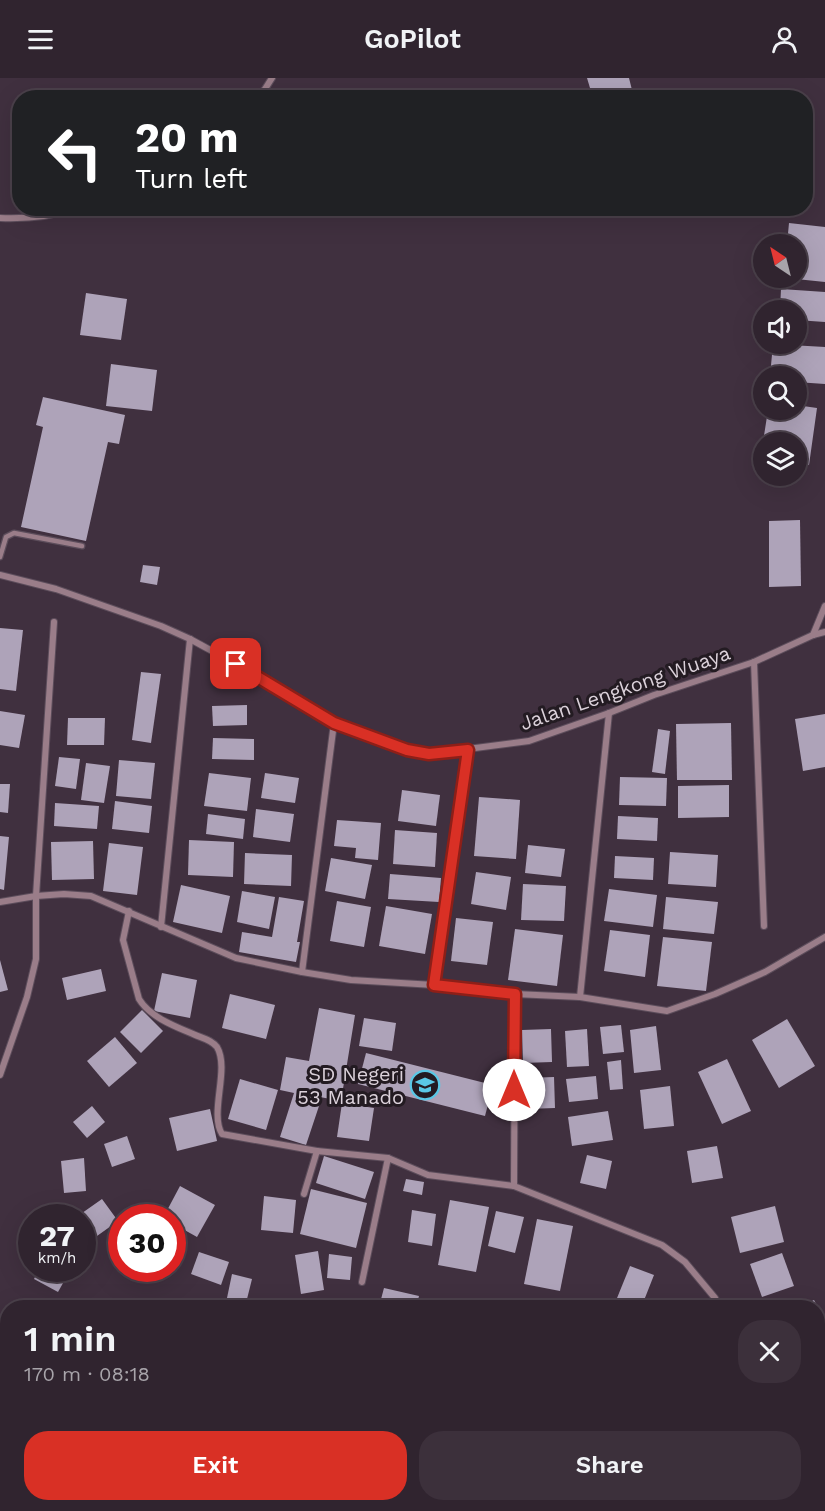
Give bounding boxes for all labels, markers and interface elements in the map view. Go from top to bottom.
icon: menu [24,23,57,56]
text: GoPilot [364,23,461,55]
icon: person [768,23,801,56]
text: 20 m [135,113,239,162]
icon: left [36,114,114,192]
text: Turn left [135,163,247,195]
north arrow [753,234,807,288]
map controls [753,234,807,486]
button: sound [753,300,807,354]
button: search [753,366,807,420]
button: layers [753,432,807,486]
pin [210,638,261,689]
street label: Jalan Lengkong Wuaya [517,641,733,735]
icon: arrive [219,647,252,680]
position arrow [482,1058,546,1122]
place label: SD Negeri 53 Manado [297,1062,404,1109]
school or university icon: SD Negeri 53 Manado [409,1069,441,1101]
speed limit sign: 30 [108,1204,186,1282]
text: 27 [39,1218,75,1253]
text: km/h [38,1249,76,1267]
text: 1 min [24,1318,116,1360]
button: close [738,1320,801,1383]
text: 170 m · 08:18 [24,1362,150,1386]
button: Exit [24,1431,407,1500]
button: Share [419,1431,801,1500]

